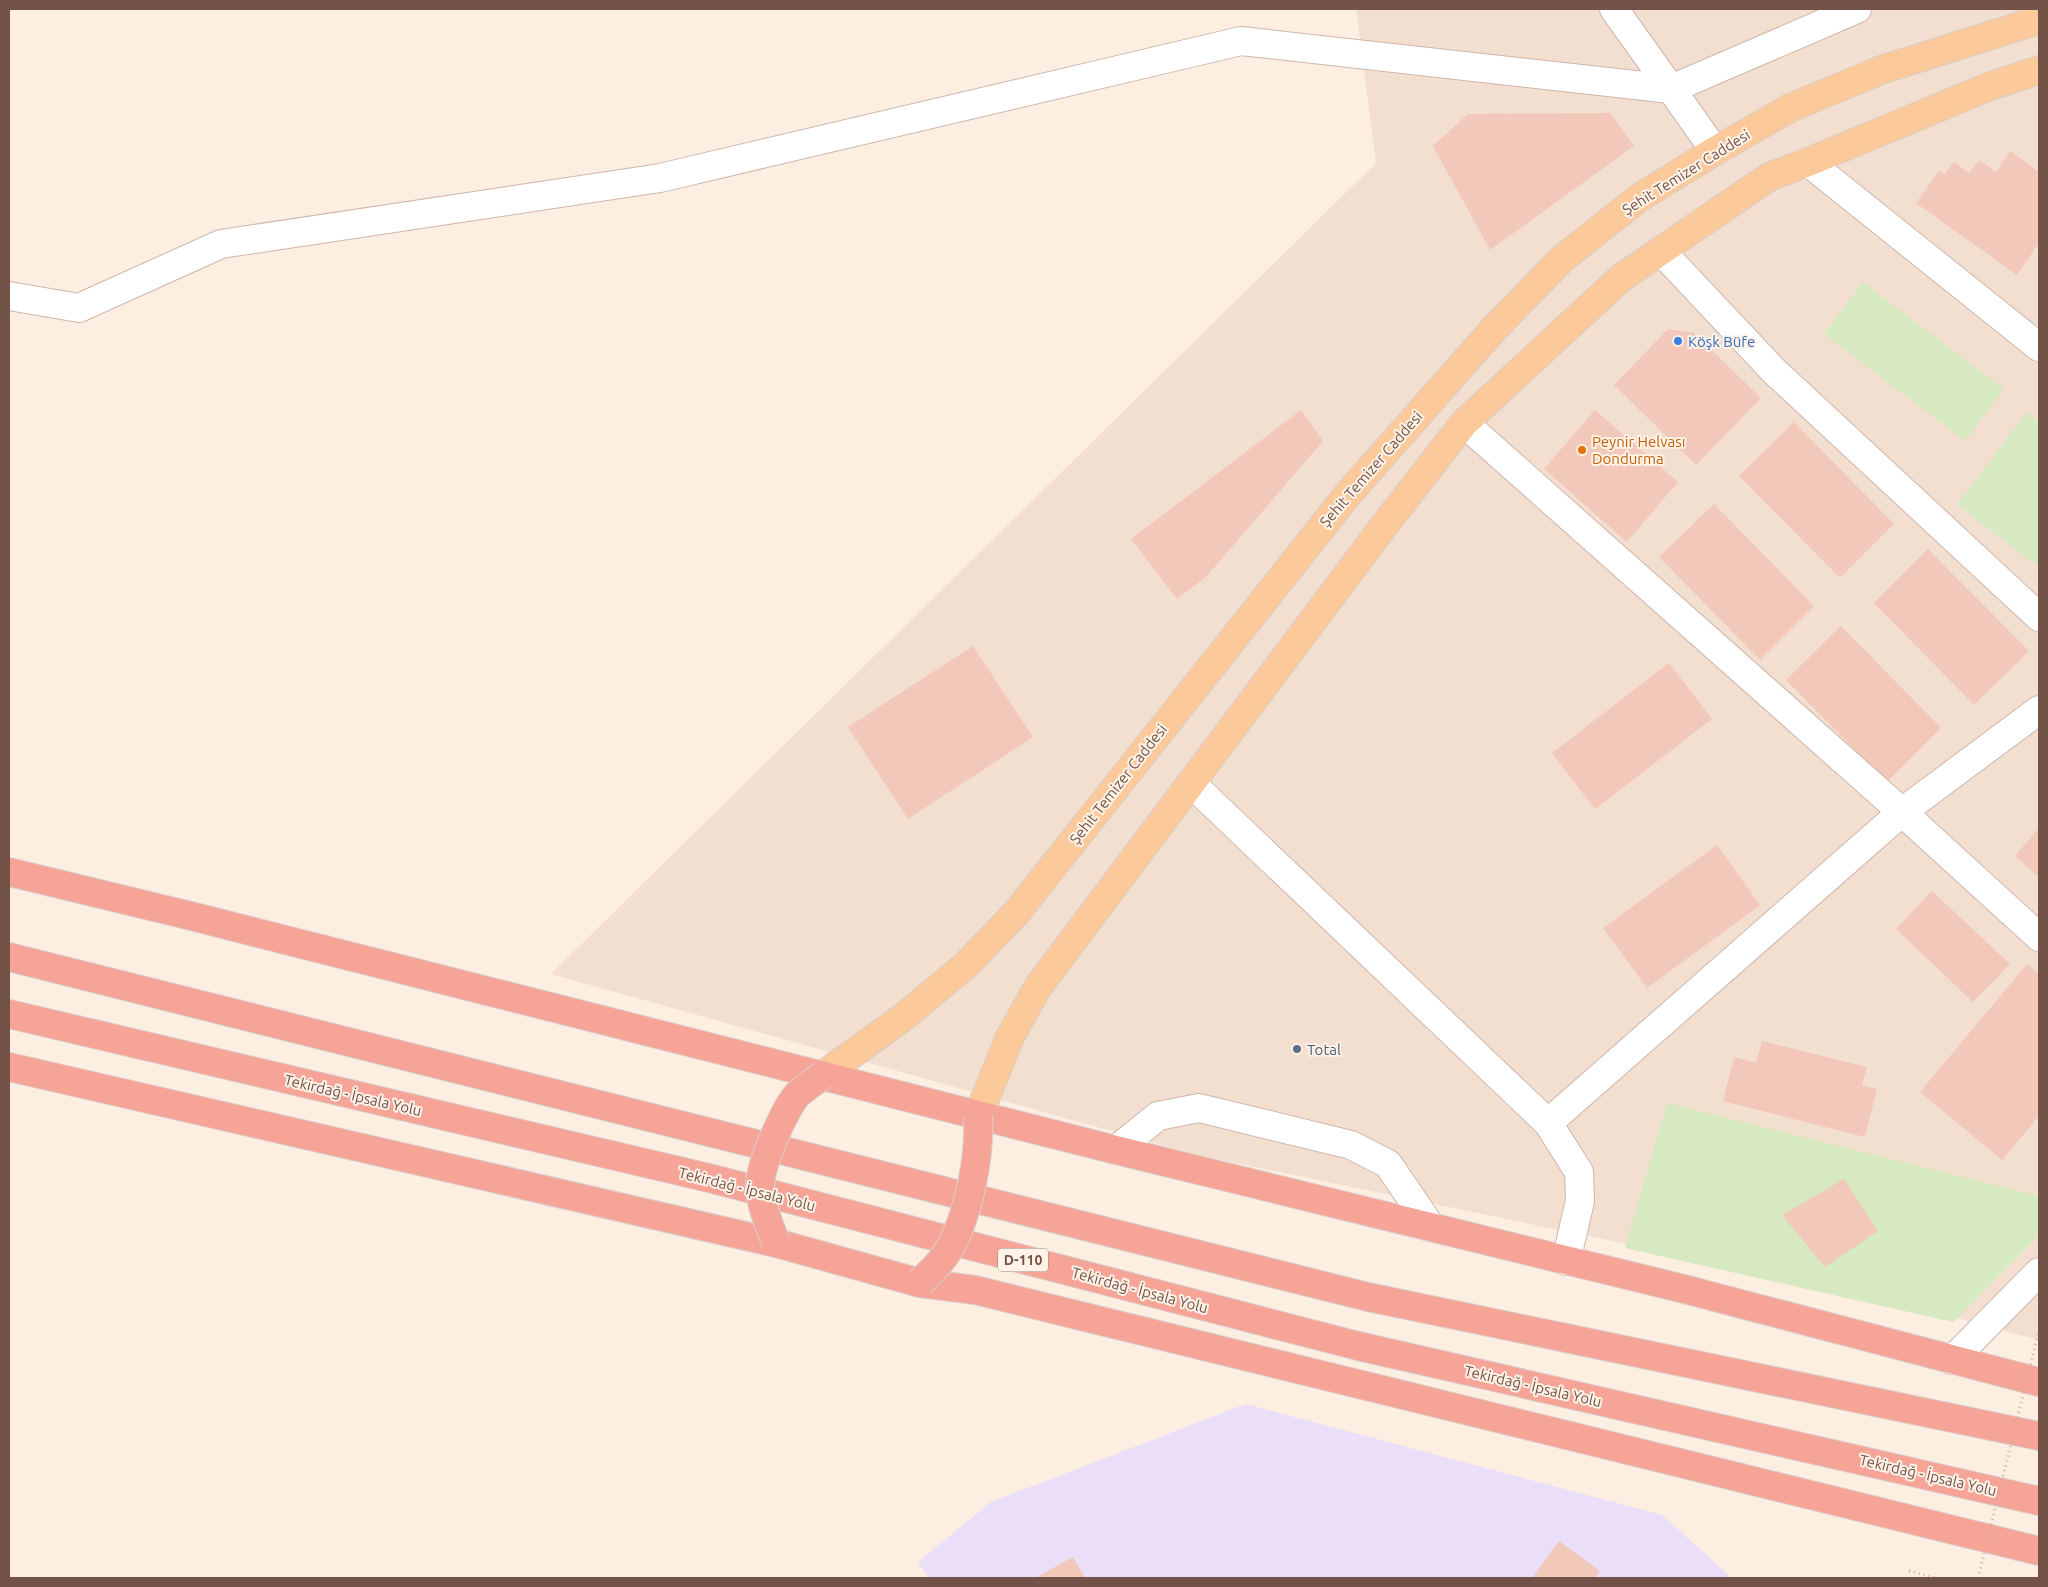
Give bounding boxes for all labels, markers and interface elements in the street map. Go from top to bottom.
street label: Şehit Temizer Caddesi [1619,126,1753,218]
place label: Köşk Büfe [1688,333,1755,350]
marker: Köşk Büfe [1672,335,1684,347]
street label: Şehit Temizer Caddesi [1316,408,1426,530]
place label: Peynir Helvası Dondurma [1592,433,1685,467]
marker: Peynir Helvası Dondurma [1576,444,1588,456]
street label: Şehit Temizer Caddesi [1066,721,1170,847]
place label: Total [1307,1041,1341,1058]
marker: Total [1291,1043,1303,1055]
street label: Tekirdağ - İpsala Yolu [283,1071,423,1119]
street label: Tekirdağ - İpsala Yolu [677,1164,817,1214]
road number: D-110 [998,1248,1048,1272]
street label: Tekirdağ - İpsala Yolu [1070,1264,1210,1316]
street label: Tekirdağ - İpsala Yolu [1463,1362,1603,1410]
street label: Tekirdağ - İpsala Yolu [1858,1451,1998,1499]

